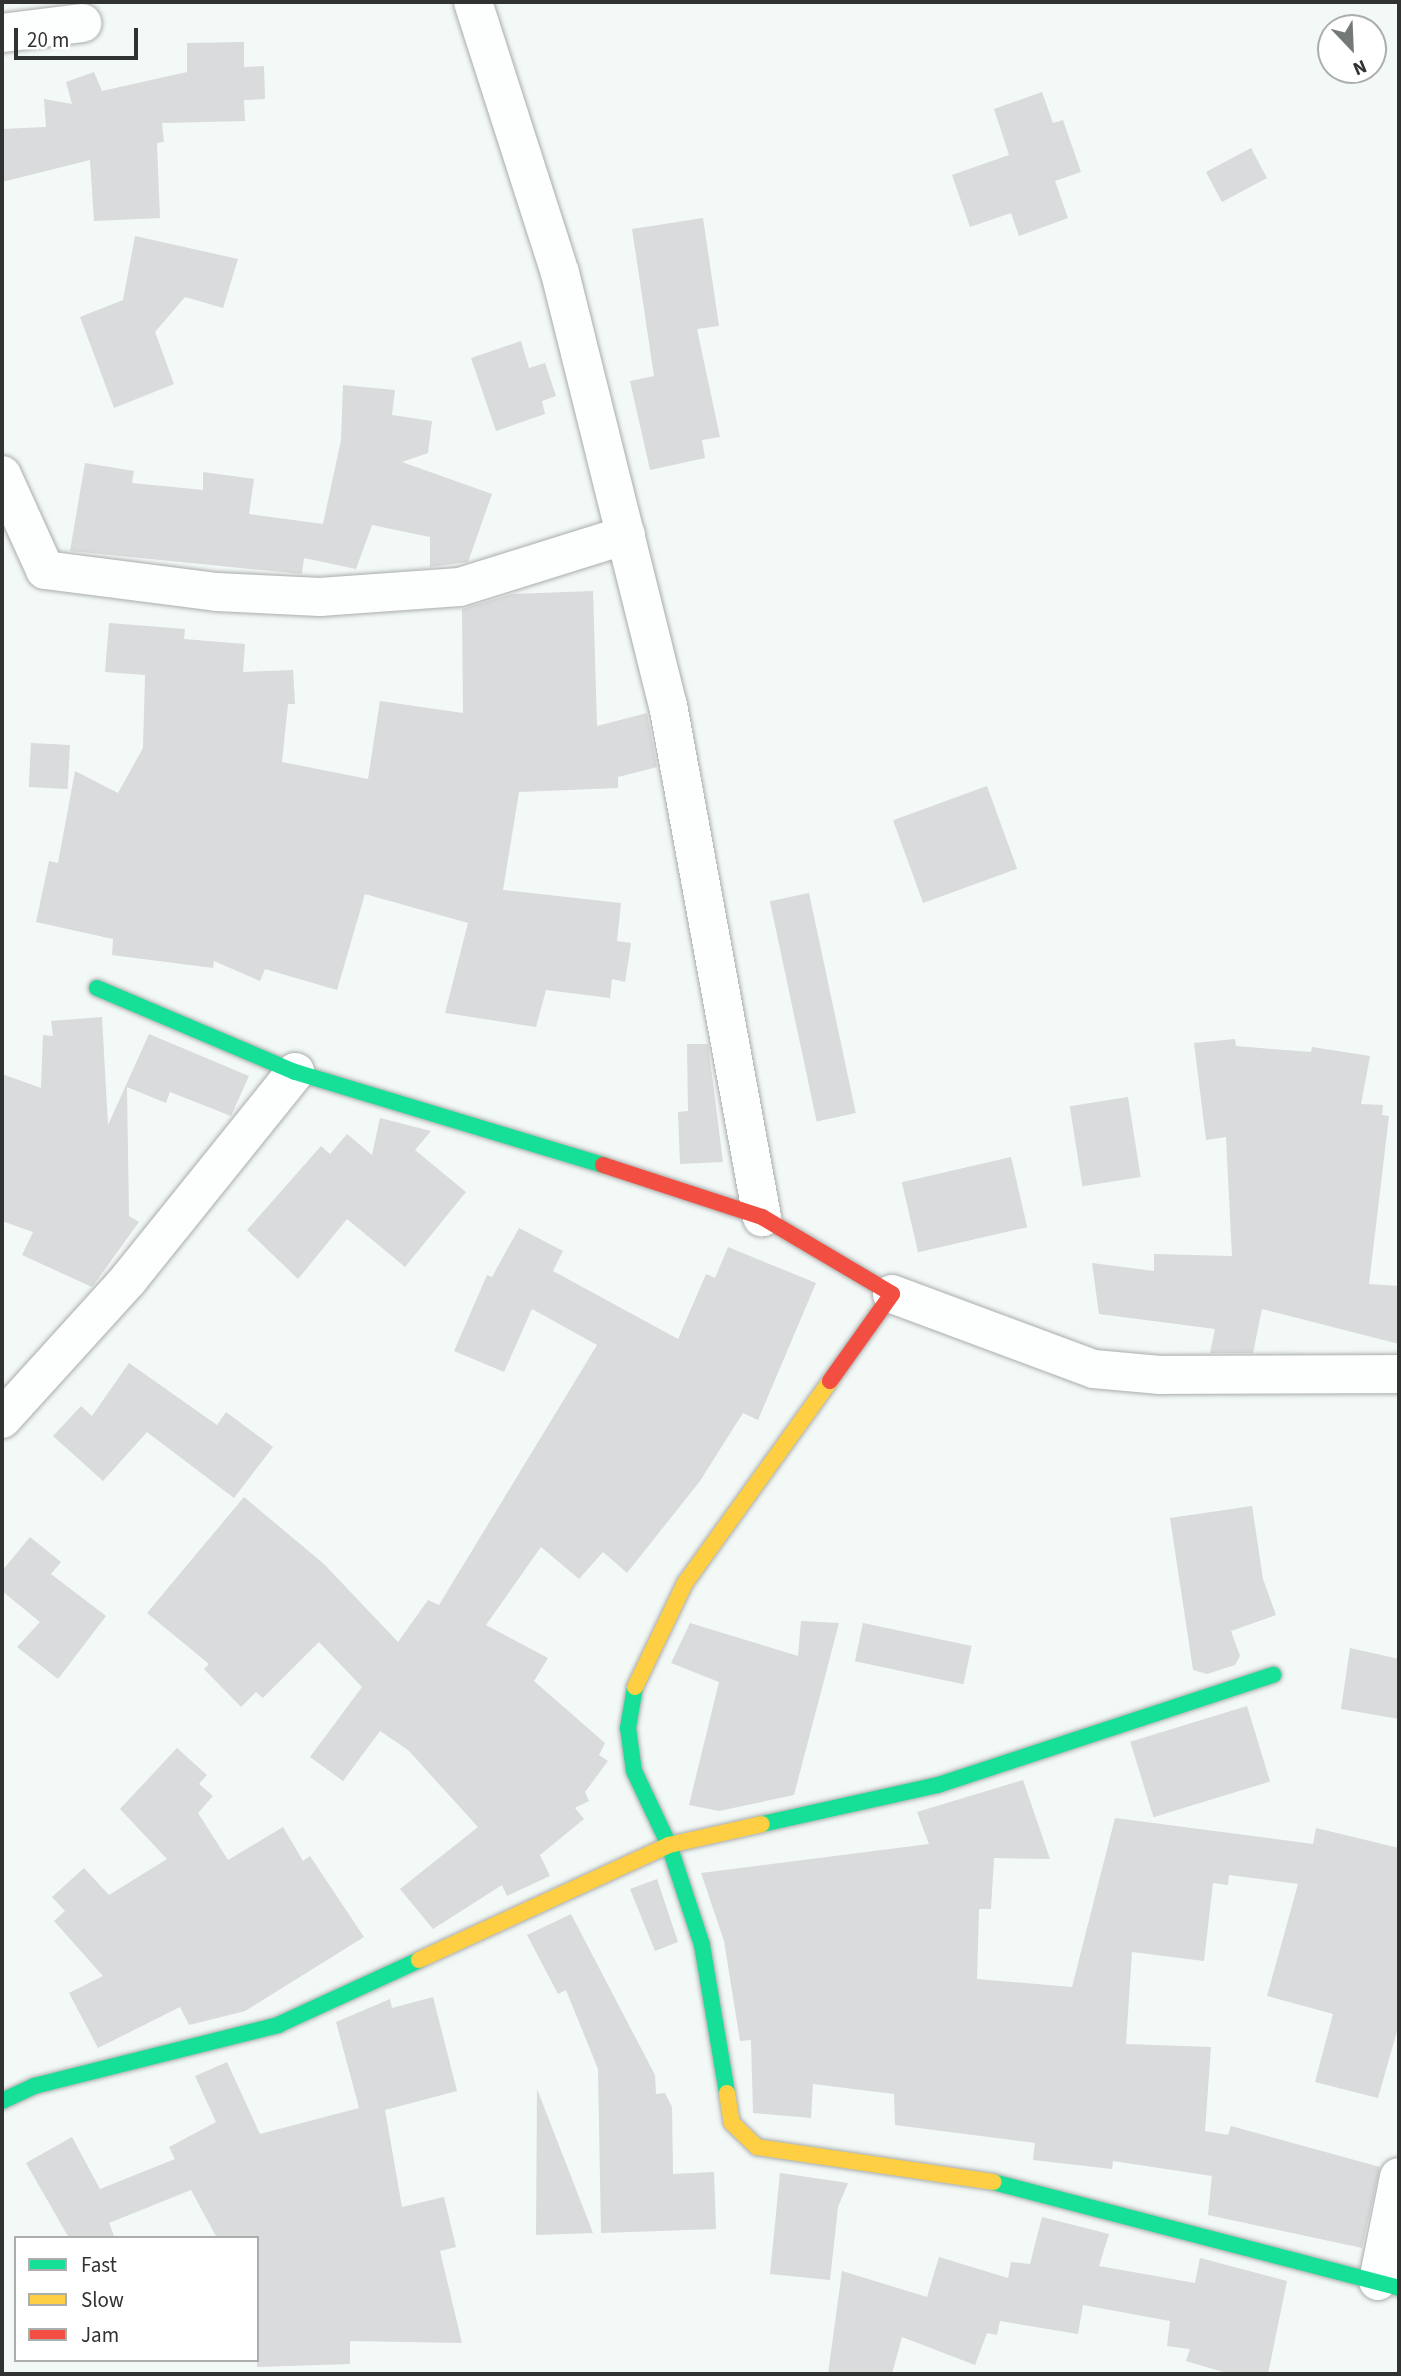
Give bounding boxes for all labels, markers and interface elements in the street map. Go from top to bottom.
scale bar [18,14,142,58]
north arrow [1317,14,1387,84]
text: 20 m [27,25,69,55]
text: N [1349,52,1371,82]
legend [14,2236,259,2362]
text: Fast [81,2250,117,2280]
text: Slow [81,2285,124,2315]
text: Jam [81,2320,119,2350]

